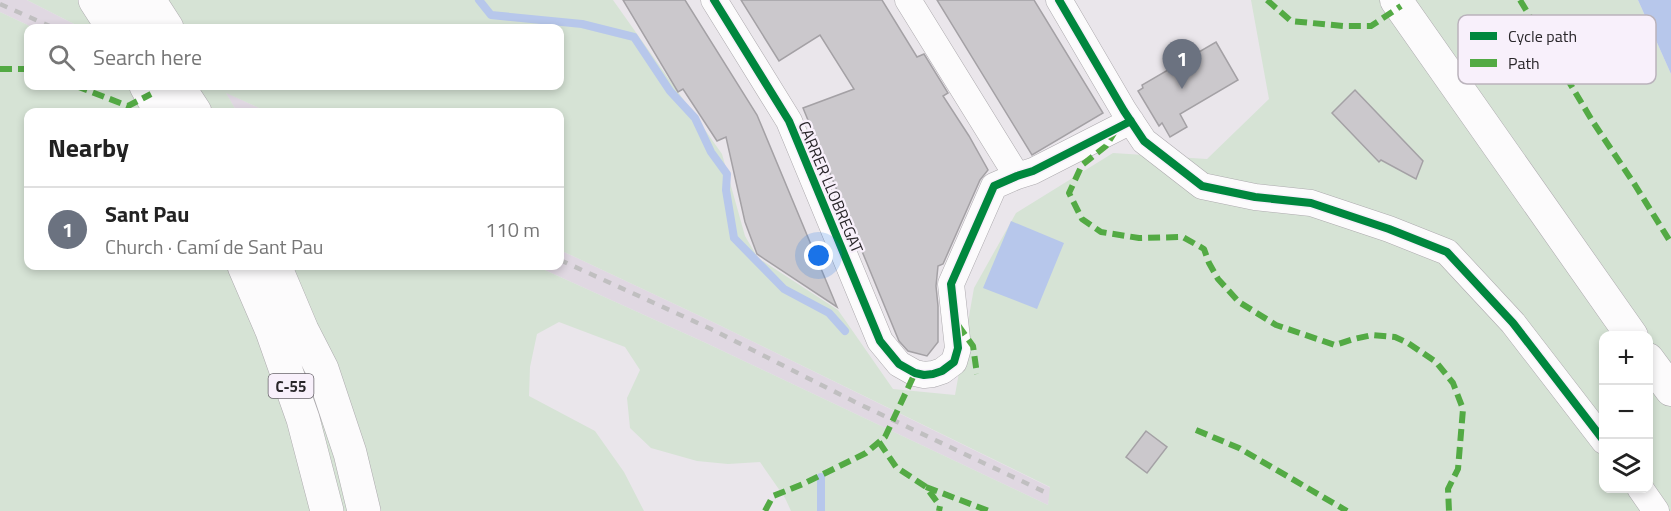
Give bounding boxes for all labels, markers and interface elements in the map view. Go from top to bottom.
legend [1458,15,1656,84]
search box [24,24,564,90]
text: Cycle path [1508,24,1577,48]
text: Search here [93,40,202,74]
pin: 1 [1162,40,1202,89]
icon: search [45,41,78,74]
text: Path [1508,51,1540,75]
street label: CARRER LLOBREGAT [792,117,870,257]
text: Nearby [48,128,129,167]
text: Sant Pau [105,197,189,231]
text: 1 [62,214,73,245]
text: 110 m [485,214,540,245]
text: Church · Camí de Sant Pau [105,231,323,262]
your location [804,241,833,270]
map controls [1599,331,1653,493]
button: + [1599,331,1653,385]
road number: C-55 [268,374,314,398]
button: − [1599,385,1653,439]
button: layers [1599,439,1653,493]

